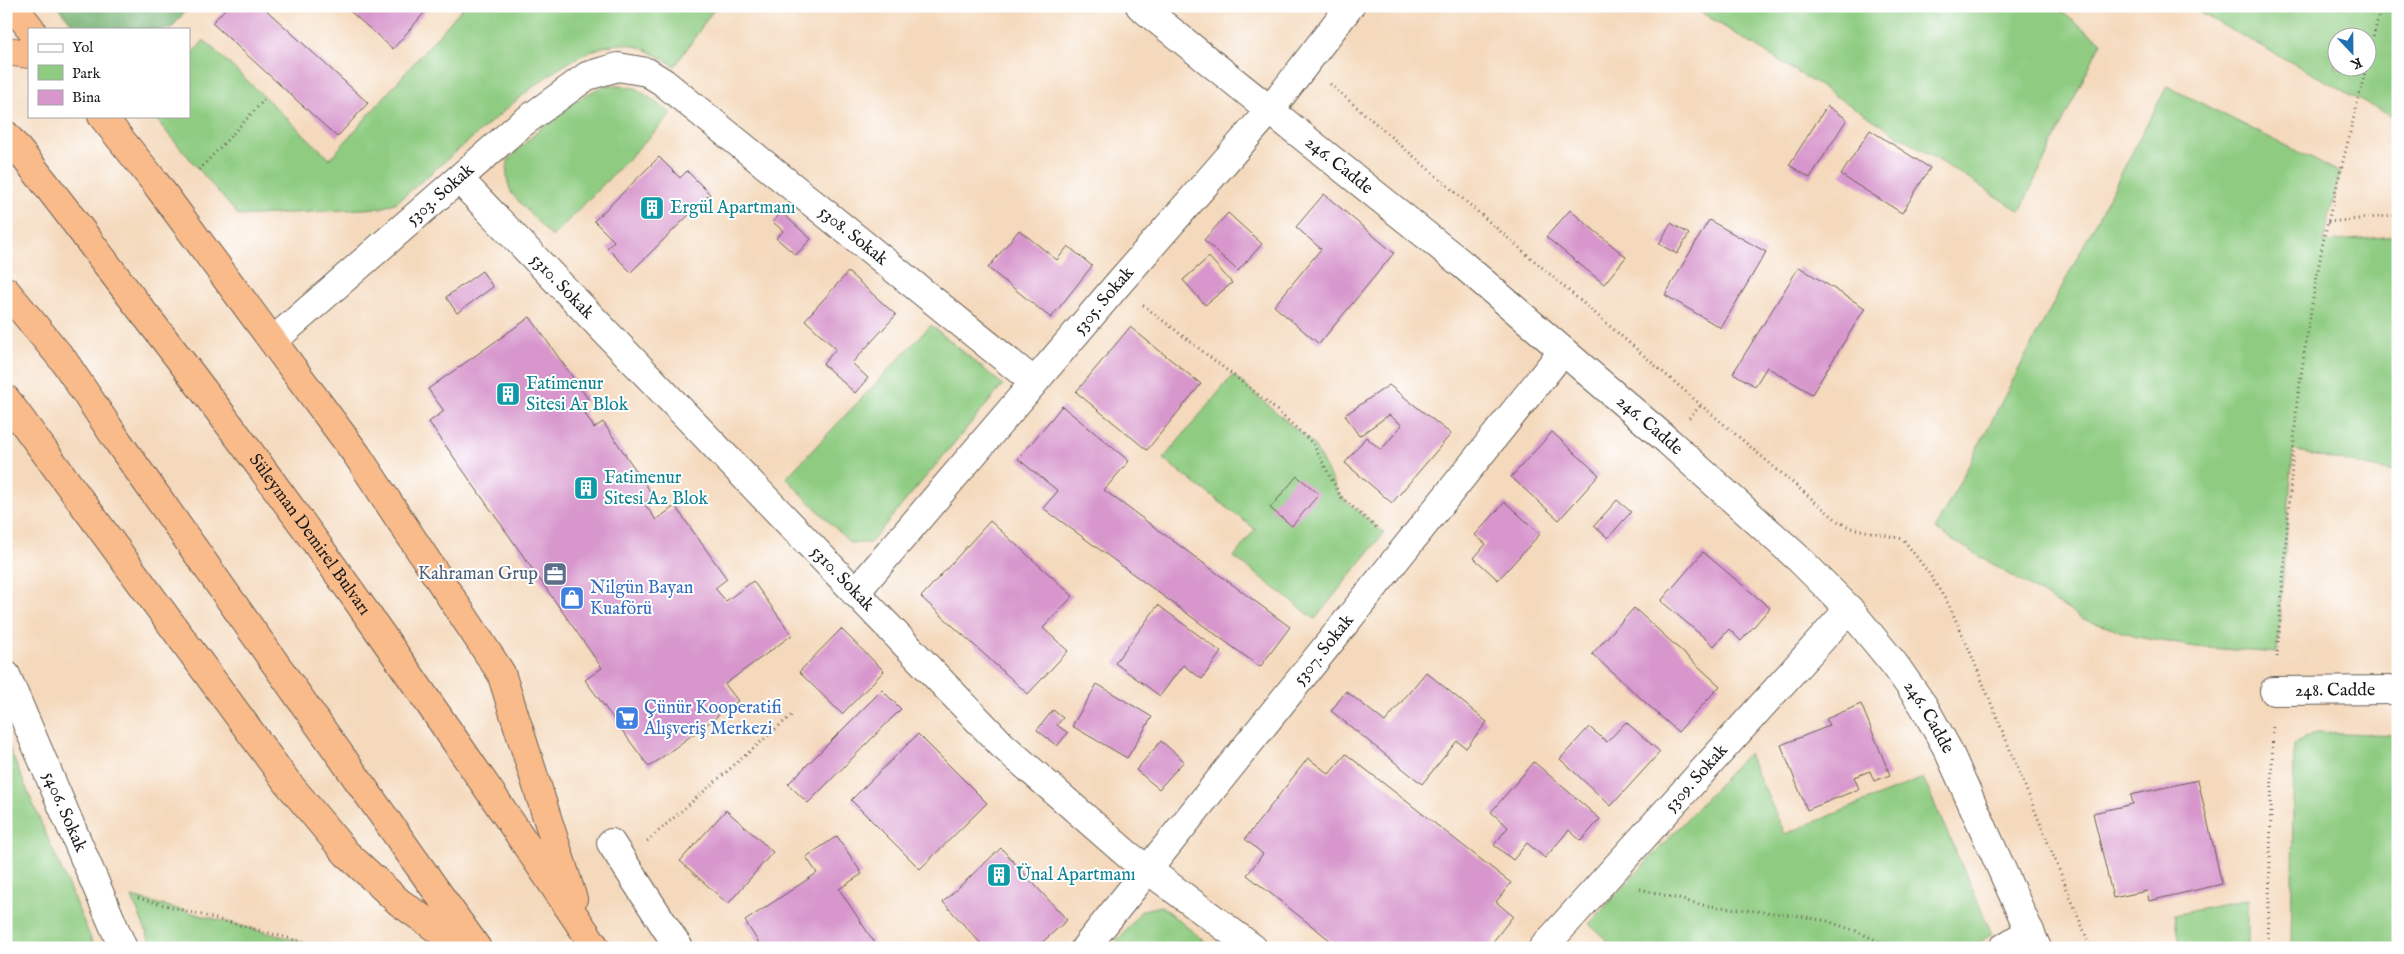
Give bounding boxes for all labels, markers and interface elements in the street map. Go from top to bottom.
legend [28,28,190,118]
north arrow [2326,28,2376,78]
text: Yol [72,38,94,57]
text: K [2348,53,2365,74]
text: Park [72,64,102,83]
text: Bina [72,88,101,107]
street label: 246. Cadde [1300,131,1378,200]
street label: 5303. Sokak [402,159,479,230]
building icon: Ergül Apartmanı [639,195,665,221]
place label: Ergül Apartmanı [670,197,796,220]
street label: 5308. Sokak [814,201,893,271]
street label: 5310. Sokak [525,249,599,324]
street label: 5305. Sokak [1068,261,1140,339]
place label: Fatimenur Sitesi A1 Blok [526,373,629,417]
building icon: Fatimenur Sitesi A1 Blok [495,381,521,407]
street label: 246. Cadde [1611,390,1688,460]
street label: Süleyman Demirel Bulvarı [243,449,376,620]
place label: Fatimenur Sitesi A2 Blok [604,467,708,511]
building icon: Fatimenur Sitesi A2 Blok [573,475,599,501]
street label: 5310. Sokak [806,541,880,617]
office icon: Kahraman Grup [542,561,568,587]
place label: Kahraman Grup [418,563,538,586]
place label: Nilgün Bayan Kuaförü [590,577,694,621]
shop icon: Nilgün Bayan Kuaförü [559,585,585,611]
street label: 5307. Sokak [1288,609,1359,690]
street label: 246. Cadde [1898,676,1959,758]
street label: 248. Cadde [2295,679,2375,702]
place label: Çünür Kooperatifi Alışveriş Merkezi [643,697,782,741]
supermarket icon: Çünür Kooperatifi Alışveriş Merkezi [614,705,640,731]
street label: 5309. Sokak [1660,739,1733,817]
street label: 5406. Sokak [37,768,92,856]
building icon: Ünal Apartmanı [986,862,1012,888]
place label: Ünal Apartmanı [1016,863,1136,887]

